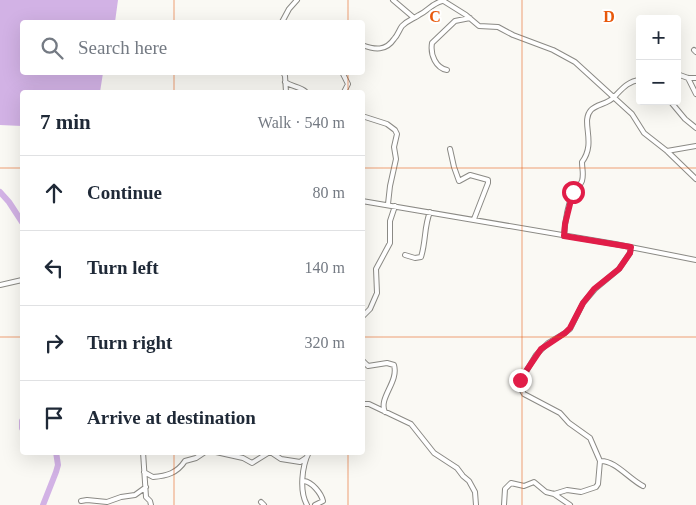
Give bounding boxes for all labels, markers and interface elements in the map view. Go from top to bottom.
text: C [429,8,441,25]
text: D [603,8,615,25]
map controls [636,15,681,105]
button: + [636,15,681,60]
search box [20,20,365,75]
icon: search [38,34,66,62]
text: Search here [78,37,167,58]
button: − [636,60,681,105]
text: 7 min [40,110,91,134]
text: Walk · 540 m [258,114,345,131]
icon: ahead [40,179,68,207]
route start [562,181,585,204]
text: Continue [87,182,162,203]
text: 80 m [313,184,345,201]
icon: left [40,254,68,282]
text: Turn left [87,257,159,278]
text: 140 m [305,259,345,276]
icon: right [40,329,68,357]
text: Turn right [87,332,172,353]
text: 320 m [305,334,345,351]
route end [509,369,532,392]
icon: arrive [40,404,68,432]
text: Arrive at destination [87,407,256,428]

